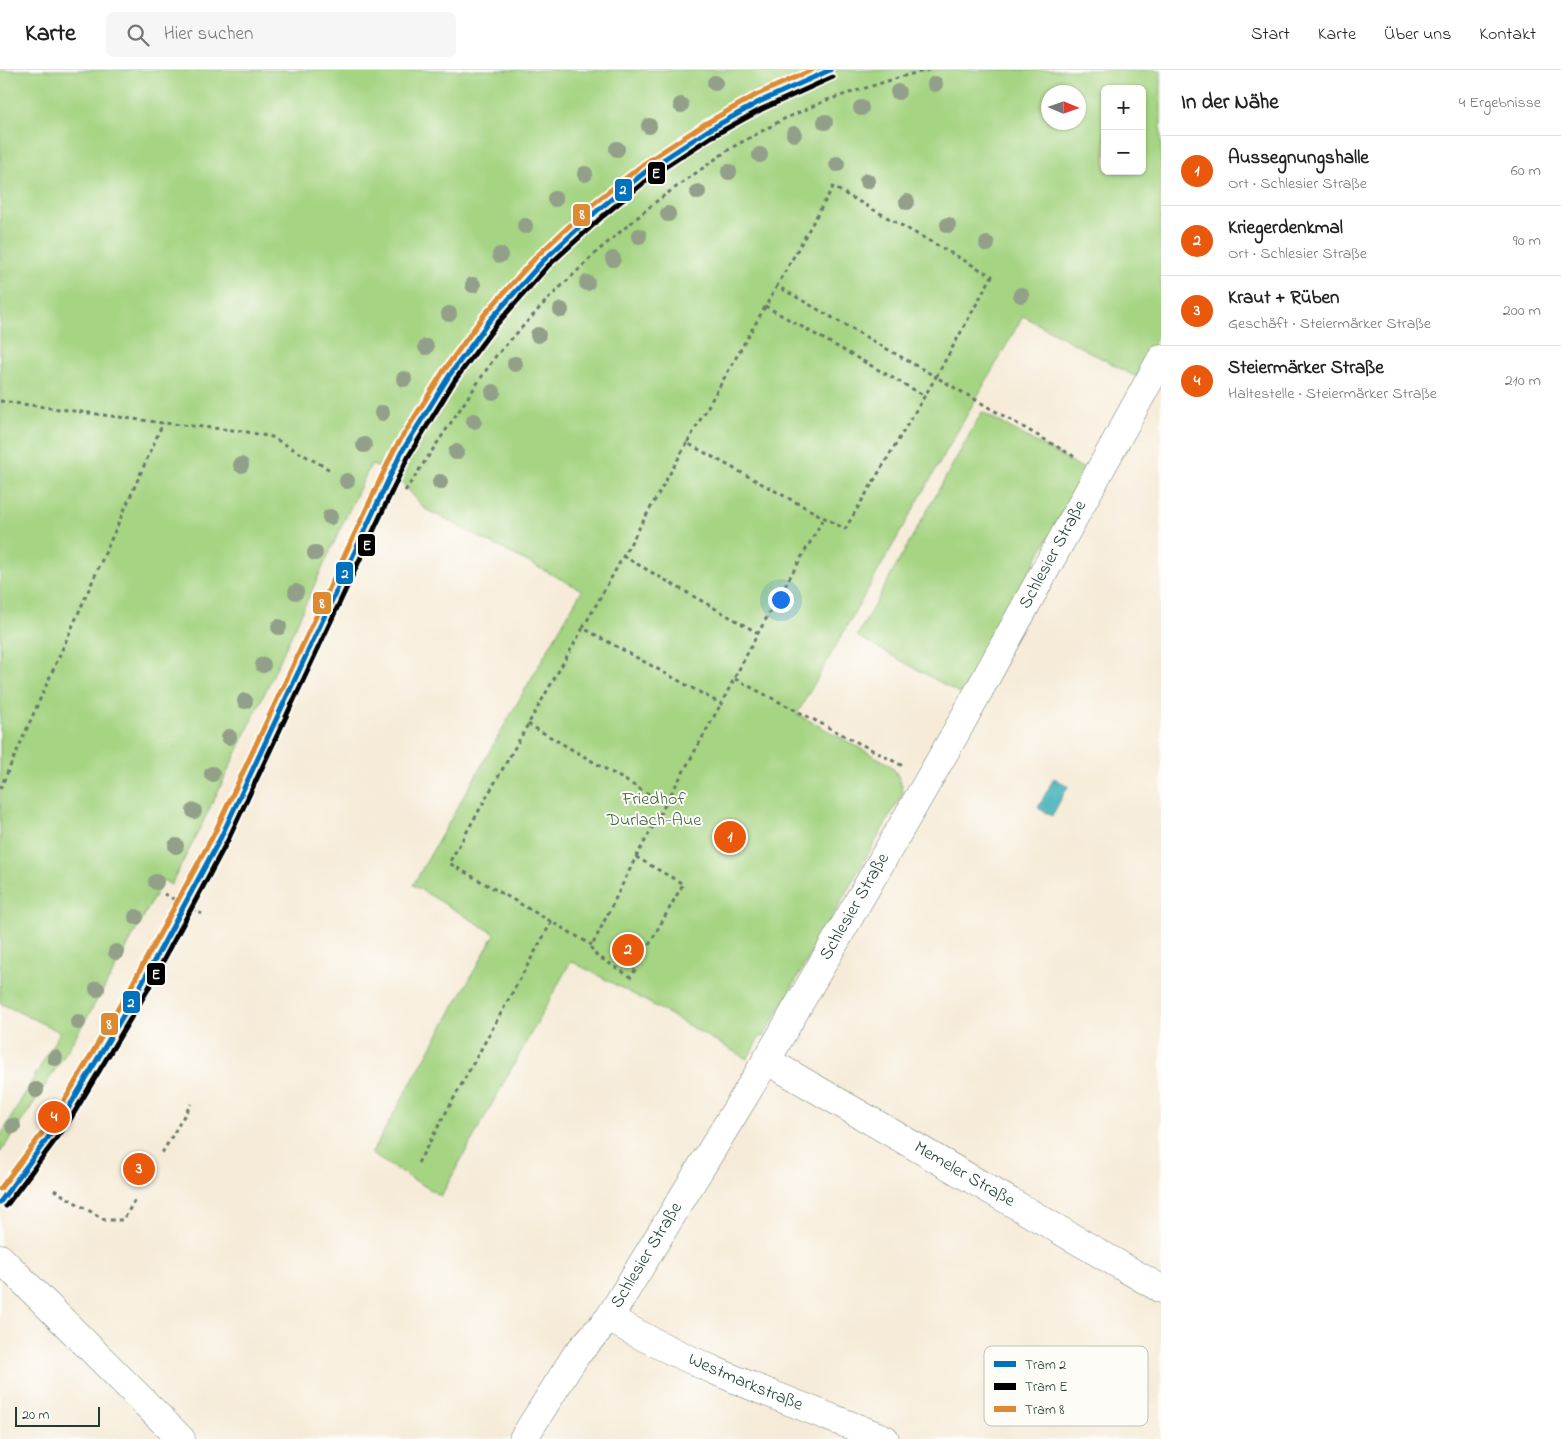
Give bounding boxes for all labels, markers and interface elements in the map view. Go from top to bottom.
search box [106,12,456,57]
text: Karte [25,17,76,52]
icon: search [124,21,152,49]
text: Hier suchen [164,21,253,48]
text: Start [1251,22,1290,48]
text: Karte [1318,22,1356,48]
text: Über uns [1384,22,1451,48]
text: Kontakt [1479,22,1536,48]
north arrow [1041,85,1086,130]
map controls [1101,85,1146,175]
button: + [1101,85,1146,130]
text: In der Nähe [1181,88,1279,118]
text: 4 Ergebnisse [1459,91,1541,115]
button: − [1101,130,1146,175]
text: Aussegnungshalle [1228,145,1369,172]
text: 1 [1194,159,1200,183]
text: 60 m [1511,159,1541,183]
line badge: E [647,161,666,185]
text: E [652,164,661,185]
text: Ort · Schlesier Straße [1228,172,1367,196]
line badge: 2 [614,178,633,202]
text: 2 [619,180,627,201]
line badge: 8 [572,203,591,227]
text: 8 [578,205,585,226]
text: Kriegerdenkmal [1228,215,1343,242]
text: 2 [1193,229,1201,253]
text: 90 m [1513,229,1541,253]
text: Ort · Schlesier Straße [1228,242,1367,266]
text: Kraut + Rüben [1228,285,1339,312]
text: 3 [1194,299,1200,323]
text: 200 m [1503,299,1541,323]
text: Geschäft · Steiermärker Straße [1228,312,1431,336]
text: Steiermärker Straße [1228,355,1384,382]
text: 4 [1194,369,1200,393]
text: 210 m [1505,369,1541,393]
text: Haltestelle · Steiermärker Straße [1228,382,1437,406]
street label: Schlesier Straße [1013,495,1094,614]
line badge: E [357,533,376,557]
text: E [363,536,372,557]
line badge: 2 [335,561,354,585]
text: 2 [341,564,349,585]
your location [768,587,794,613]
line badge: 8 [312,591,332,615]
text: 8 [318,594,325,615]
park label: Friedhof Durlach-Aue [606,787,702,834]
pin: 1 [714,818,746,856]
street label: Schlesier Straße [814,848,897,966]
pin: 2 [612,931,644,969]
line badge: E [146,962,166,986]
text: E [152,965,161,986]
line badge: 2 [122,990,141,1014]
text: 2 [127,993,135,1014]
line badge: 8 [100,1012,119,1036]
text: 8 [105,1015,112,1036]
pin: 4 [38,1098,70,1136]
street label: Memeler Straße [909,1135,1020,1215]
pin: 3 [123,1150,155,1188]
street label: Schlesier Straße [605,1197,690,1314]
legend [984,1346,1148,1426]
street label: Westmarkstraße [683,1347,807,1419]
text: Tram 2 [1025,1355,1066,1376]
text: Tram E [1025,1377,1068,1398]
text: Tram 8 [1025,1400,1065,1421]
scale bar [15,1404,100,1427]
text: 20 m [22,1405,49,1426]

